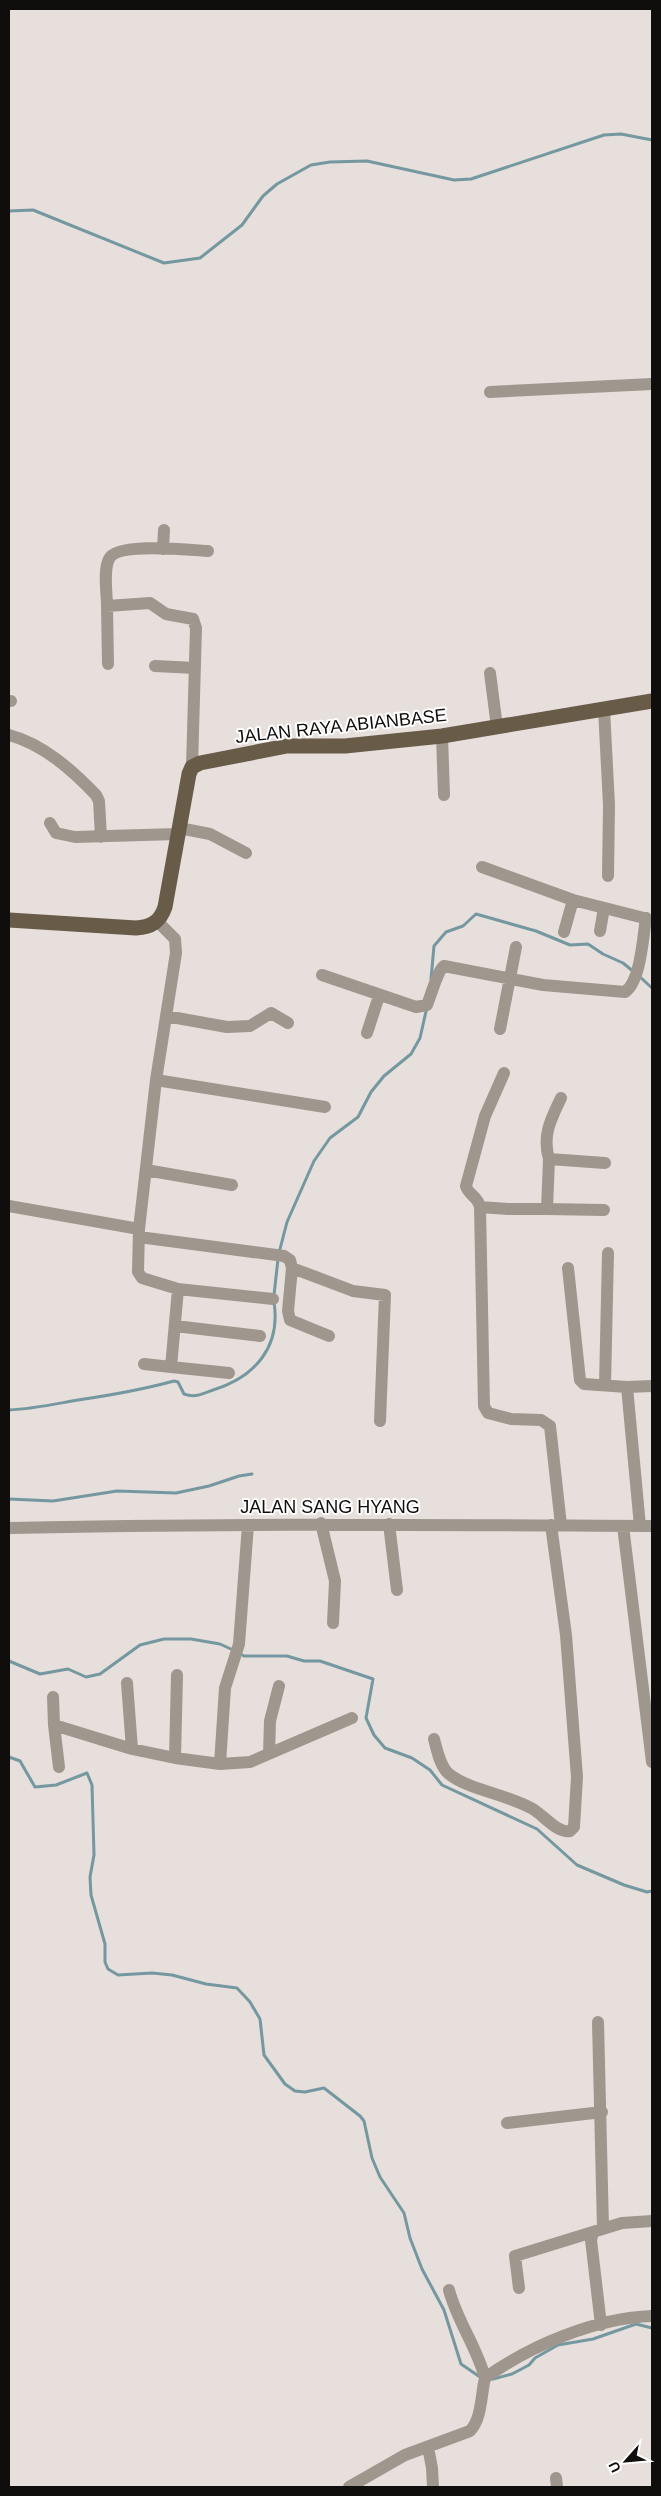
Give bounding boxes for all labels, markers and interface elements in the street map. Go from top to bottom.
street label: JALAN RAYA ABIANBASE [234,705,448,747]
street label: JALAN SANG HYANG [240,1497,420,1517]
north arrow [601,2436,651,2486]
text: U [605,2459,624,2475]

